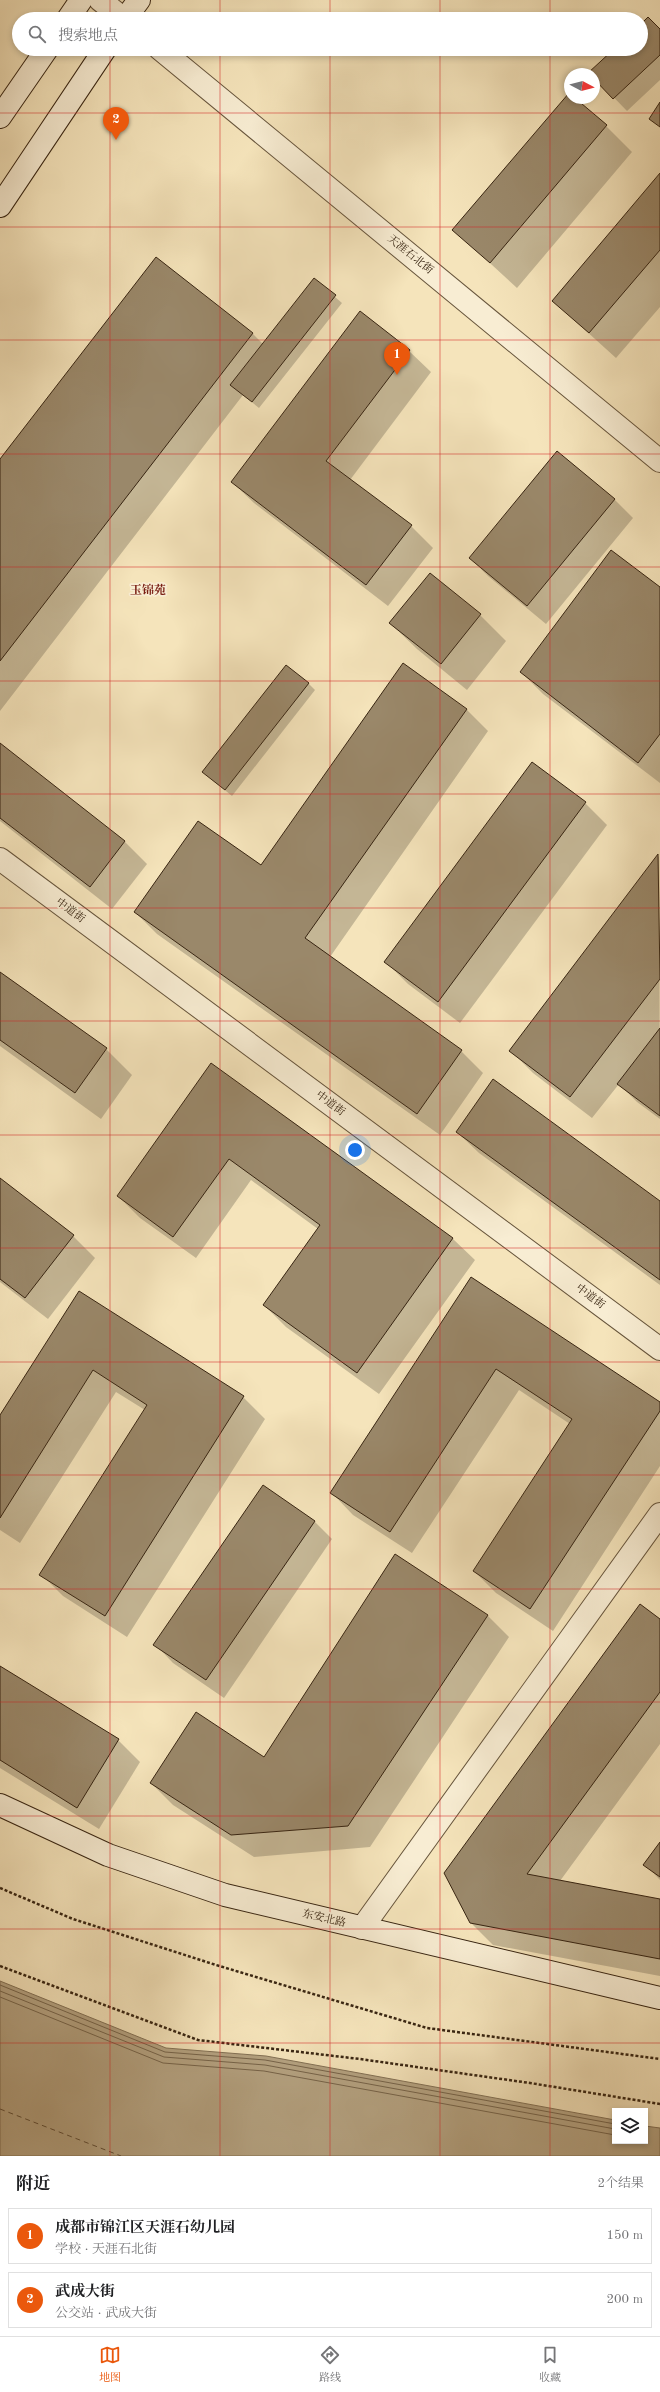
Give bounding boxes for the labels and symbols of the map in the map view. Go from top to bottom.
north arrow [564,68,600,104]
pin: 2 [103,107,129,140]
street label: 天涯石北街 [385,232,436,277]
pin: 1 [384,342,410,375]
district label: 玉锦苑 [130,583,166,597]
street label: 中道街 [54,895,88,925]
street label: 中道街 [314,1088,348,1118]
your location [345,1140,365,1160]
street label: 中道街 [574,1281,608,1311]
street label: 东安北路 [301,1907,347,1929]

